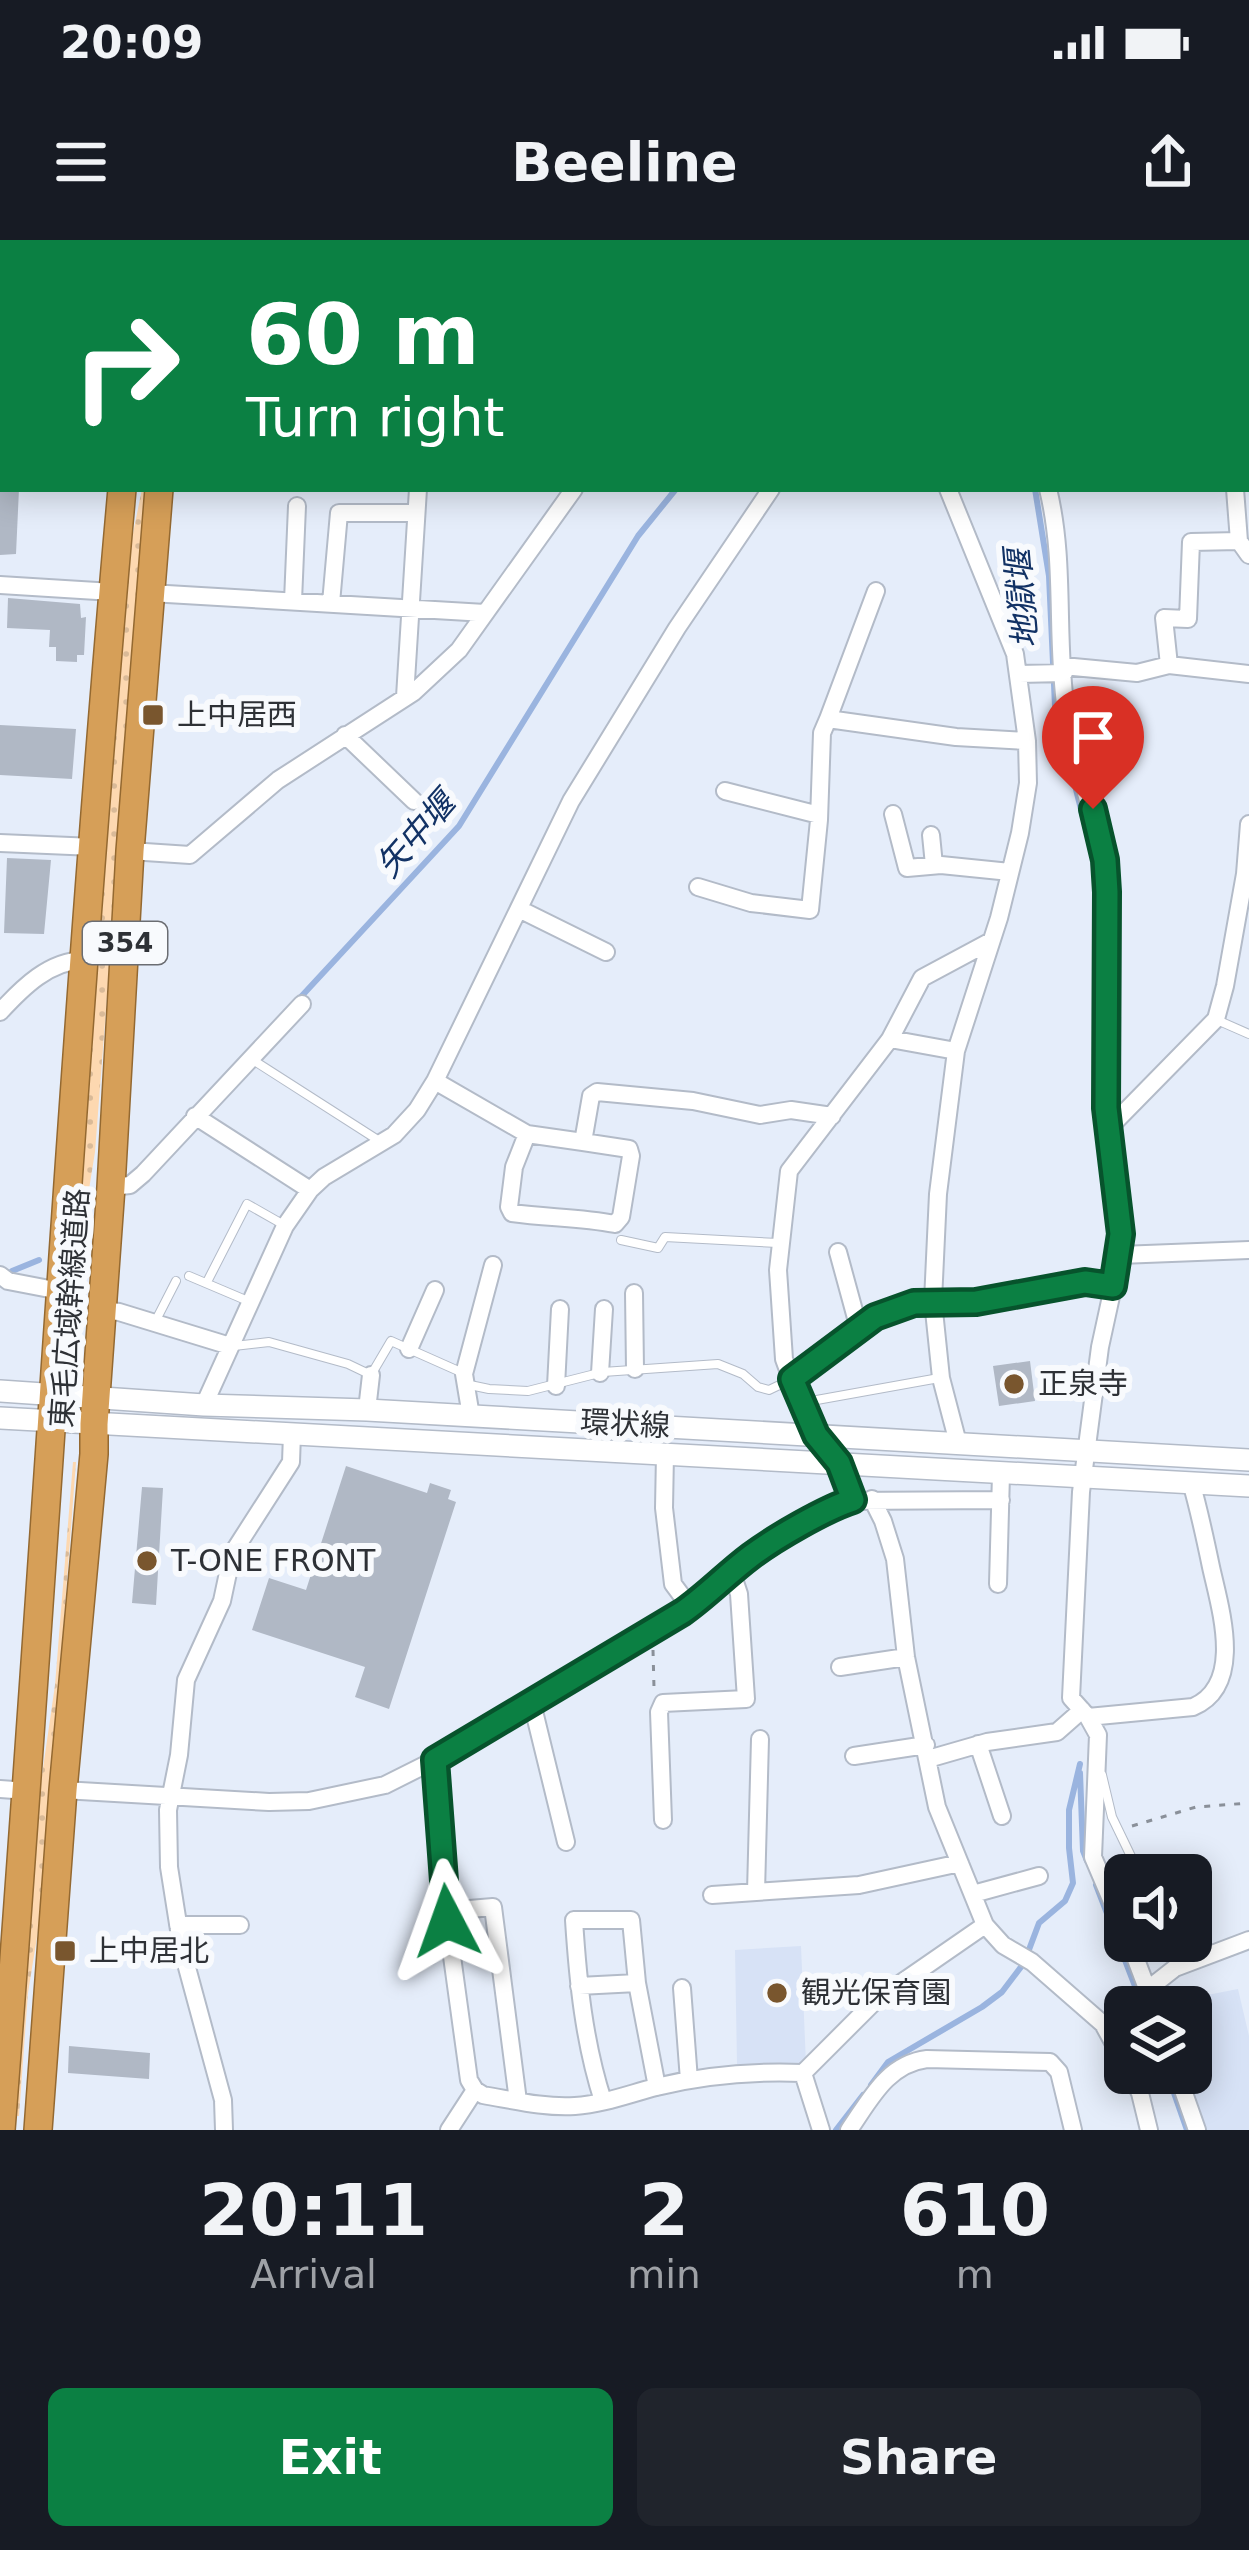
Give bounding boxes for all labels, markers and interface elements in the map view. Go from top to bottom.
text: 20:09 [60,16,203,69]
icon: menu [48,129,114,195]
icon: share [1135,129,1201,195]
text: Beeline [511,131,738,194]
text: 60 m [246,286,480,384]
icon: right [48,288,204,444]
text: Turn right [246,386,505,449]
water label: 地獄堰 [997,543,1045,650]
pin [1042,686,1144,809]
place label: 上中居西 [177,697,297,732]
marker: 上中居西 [140,702,166,728]
icon: arrive [1060,704,1126,770]
water label: 矢中堰 [368,780,466,884]
road number: 354 [83,922,167,964]
street label: 東毛広域幹線道路 [44,1187,95,1429]
place label: 正泉寺 [1038,1366,1128,1401]
marker: 正泉寺 [1001,1371,1027,1397]
street label: 環状線 [579,1404,671,1443]
place label: T-ONE FRONT [170,1543,376,1578]
marker: T-ONE FRONT [134,1548,160,1574]
map controls [1104,1854,1212,2094]
button: sound [1104,1854,1212,1962]
position arrow [384,1858,510,1984]
place label: 上中居北 [89,1933,209,1968]
marker: 上中居北 [52,1938,78,1964]
place label: 観光保育園 [801,1975,951,2010]
marker: 観光保育園 [764,1980,790,2006]
button: layers [1104,1986,1212,2094]
text: 20:11 [199,2168,428,2252]
text: 2 [639,2168,689,2252]
text: 610 [900,2168,1050,2252]
text: Arrival [250,2252,377,2297]
text: min [627,2252,701,2297]
text: m [956,2252,994,2297]
button: Exit [48,2388,613,2526]
button: Share [637,2388,1201,2526]

